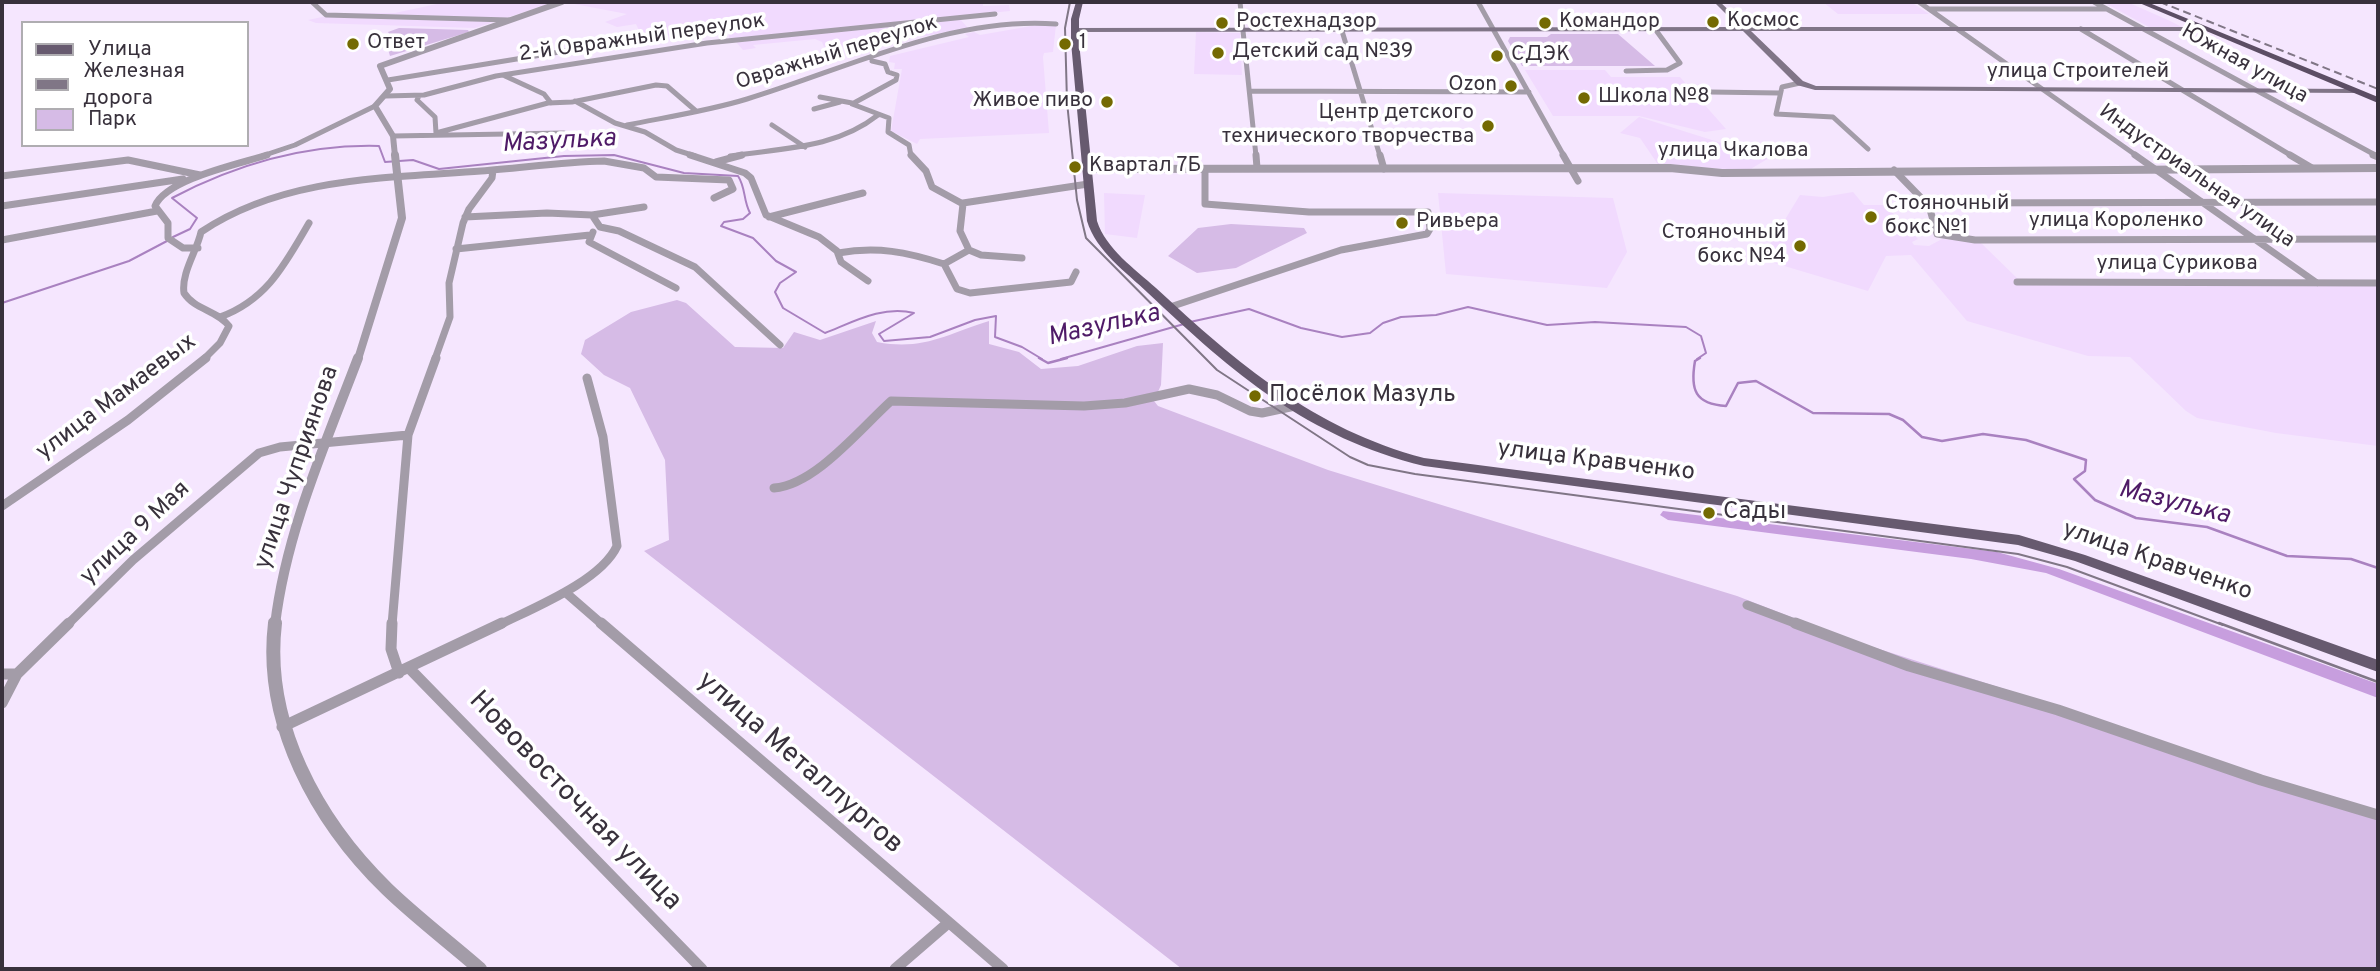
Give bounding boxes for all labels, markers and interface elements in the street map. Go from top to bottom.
street label: 2-й Овражный переулок [518,9,766,69]
place label: Космос [1727,9,1799,35]
place label: Ростехнадзор [1236,10,1377,36]
place label: Командор [1559,10,1660,36]
street label: Овражный переулок [733,11,941,97]
marker: Космос [1705,14,1721,30]
marker: Ростехнадзор [1214,15,1230,31]
marker: Командор [1537,15,1553,31]
street label: Южная улица [2176,20,2312,110]
legend [21,21,248,147]
place label: Ответ [367,31,425,57]
place label: 1 [1079,31,1087,57]
text: Улица [88,36,152,63]
marker: Ответ [345,36,361,52]
marker: 1 [1057,36,1073,52]
place label: Детский сад №39 [1232,40,1413,66]
place label: СДЭК [1511,43,1570,69]
marker: Детский сад №39 [1210,45,1226,61]
marker: СДЭК [1489,48,1505,64]
text: Железная дорога [83,58,185,112]
street label: улица Строителей [1987,60,2169,86]
place label: Ozon [1448,73,1497,99]
marker: Ozon [1503,78,1519,94]
place label: Школа №8 [1598,85,1710,111]
place label: Живое пиво [973,89,1093,115]
marker: Школа №8 [1576,90,1592,106]
marker: Живое пиво [1099,94,1115,110]
street label: Индустриальная улица [2093,100,2299,254]
place label: Центр детского технического творчества [1222,101,1474,151]
text: Парк [88,106,137,133]
marker: Центр детского технического творчества [1480,118,1496,134]
water label: Мазулька [501,124,617,162]
street label: улица Чкалова [1658,139,1808,165]
place label: Квартал 7Б [1089,154,1201,180]
marker: Квартал 7Б [1067,159,1083,175]
place label: Стояночный бокс №1 [1885,192,2009,242]
marker: Стояночный бокс №1 [1863,209,1879,225]
street label: улица Короленко [2029,209,2203,235]
place label: Ривьера [1416,210,1499,236]
marker: Ривьера [1394,215,1410,231]
place label: Стояночный бокс №4 [1662,221,1786,271]
marker: Стояночный бокс №4 [1792,238,1808,254]
street label: улица Сурикова [2097,252,2257,278]
water label: Мазулька [1045,299,1163,355]
street label: улица Мамаевых [31,328,203,468]
street label: улица Чуприянова [250,362,346,574]
place label: Посёлок Мазуль [1269,382,1456,410]
marker: Посёлок Мазуль [1247,388,1263,404]
street label: улица Кравченко [1496,436,1696,488]
water label: Мазулька [2115,475,2233,533]
street label: улица 9 Мая [75,476,197,592]
place label: Сады [1723,499,1786,527]
marker: Сады [1701,505,1717,521]
street label: улица Кравченко [2058,516,2256,608]
street label: улица Металлургов [689,665,909,863]
street label: Нововосточная улица [461,685,687,919]

